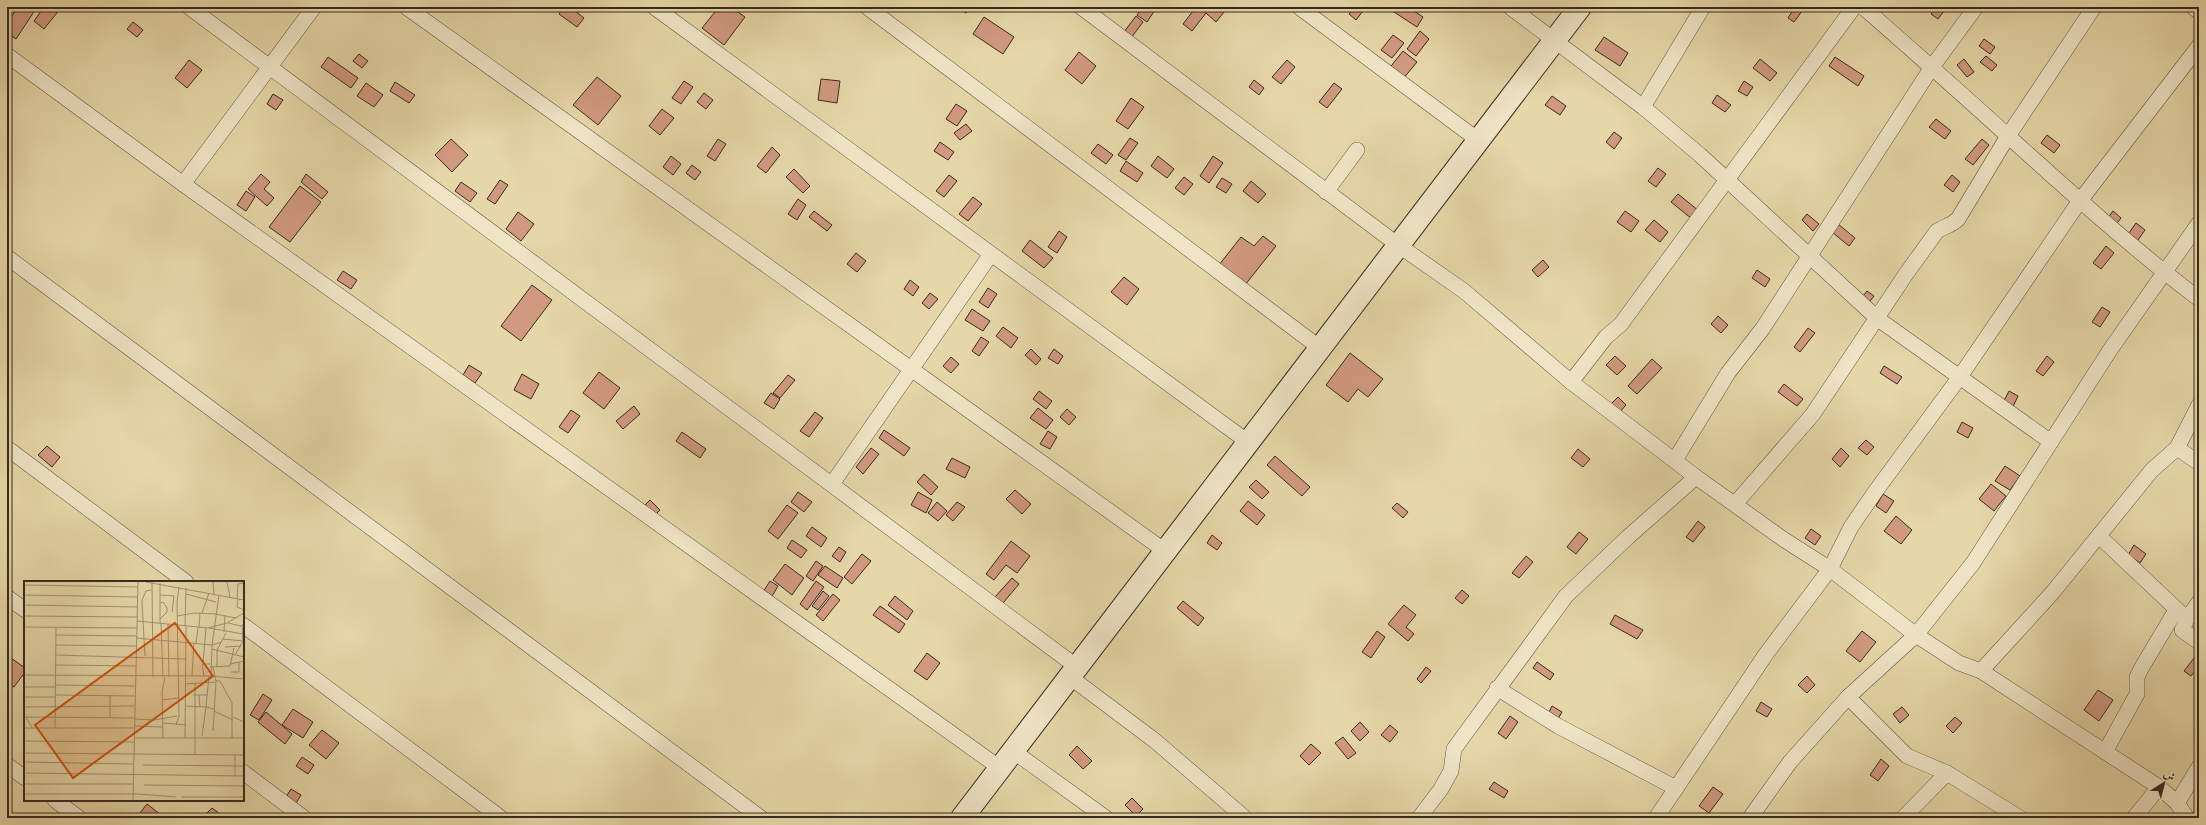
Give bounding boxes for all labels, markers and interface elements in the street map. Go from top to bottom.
inset map [24,581,244,801]
north arrow [2144,763,2184,803]
text: ش [2161,767,2178,785]

